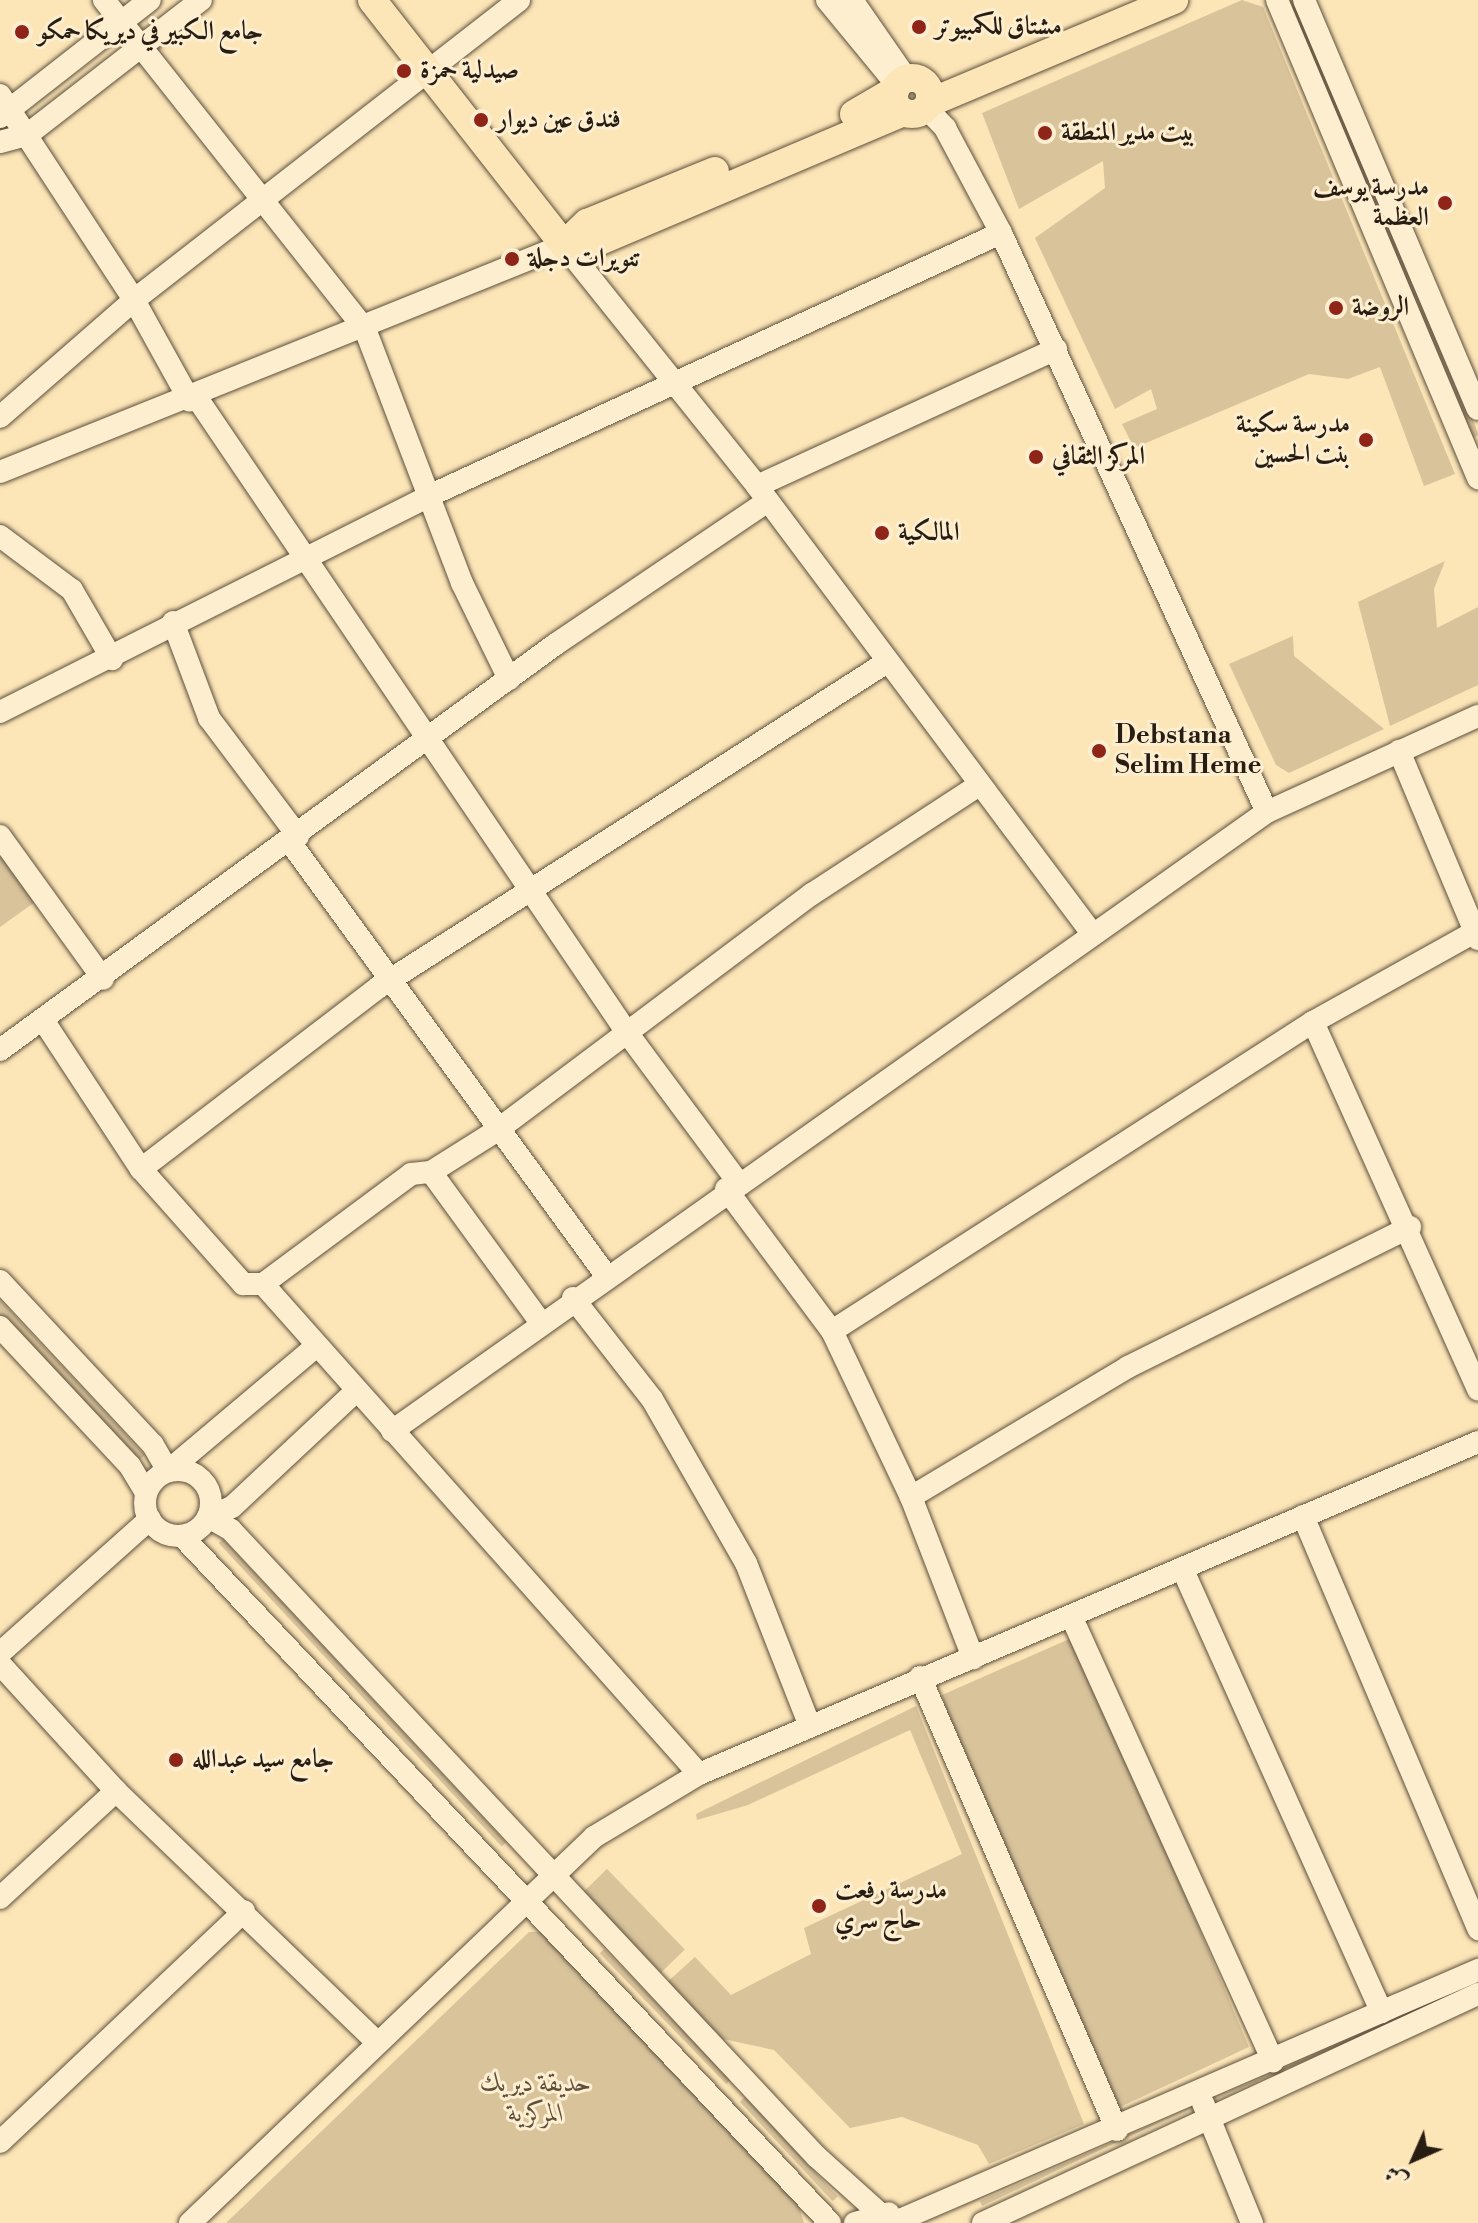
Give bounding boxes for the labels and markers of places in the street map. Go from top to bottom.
place label: مشتاق للكمبيوتر [935,11,1062,43]
place label: جامع الكبير في ديريكا حمكو [38,16,263,48]
marker: مشتاق للكمبيوتر [910,18,928,36]
marker: جامع الكبير في ديريكا حمكو [13,23,31,41]
place label: صيدلية حمزة [420,55,519,87]
marker: صيدلية حمزة [395,62,413,80]
place label: فندق عين ديوار [497,104,621,136]
marker: فندق عين ديوار [472,111,490,129]
place label: بيت مدير المنطقة [1061,117,1195,149]
marker: بيت مدير المنطقة [1036,124,1054,142]
place label: مدرسة يوسف العظمة [1313,172,1429,234]
marker: مدرسة يوسف العظمة [1436,194,1454,212]
place label: تنويرات دجلة [528,243,641,275]
marker: تنويرات دجلة [503,250,521,268]
place label: الروضة [1352,292,1409,324]
marker: الروضة [1327,299,1345,317]
place label: مدرسة سكينة بنت الحسين [1236,409,1350,470]
marker: مدرسة سكينة بنت الحسين [1357,431,1375,449]
place label: المركز الثقافي [1052,441,1145,473]
marker: المركز الثقافي [1027,448,1045,466]
place label: المالكية [898,517,960,549]
marker: المالكية [873,524,891,542]
place label: Debstana Selim Heme [1115,720,1261,782]
marker: Debstana Selim Heme [1090,742,1108,760]
place label: جامع سيد عبدالله [192,1744,334,1776]
marker: جامع سيد عبدالله [167,1751,185,1769]
place label: مدرسة رفعت حاج سري [835,1875,947,1936]
marker: مدرسة رفعت حاج سري [810,1897,828,1915]

